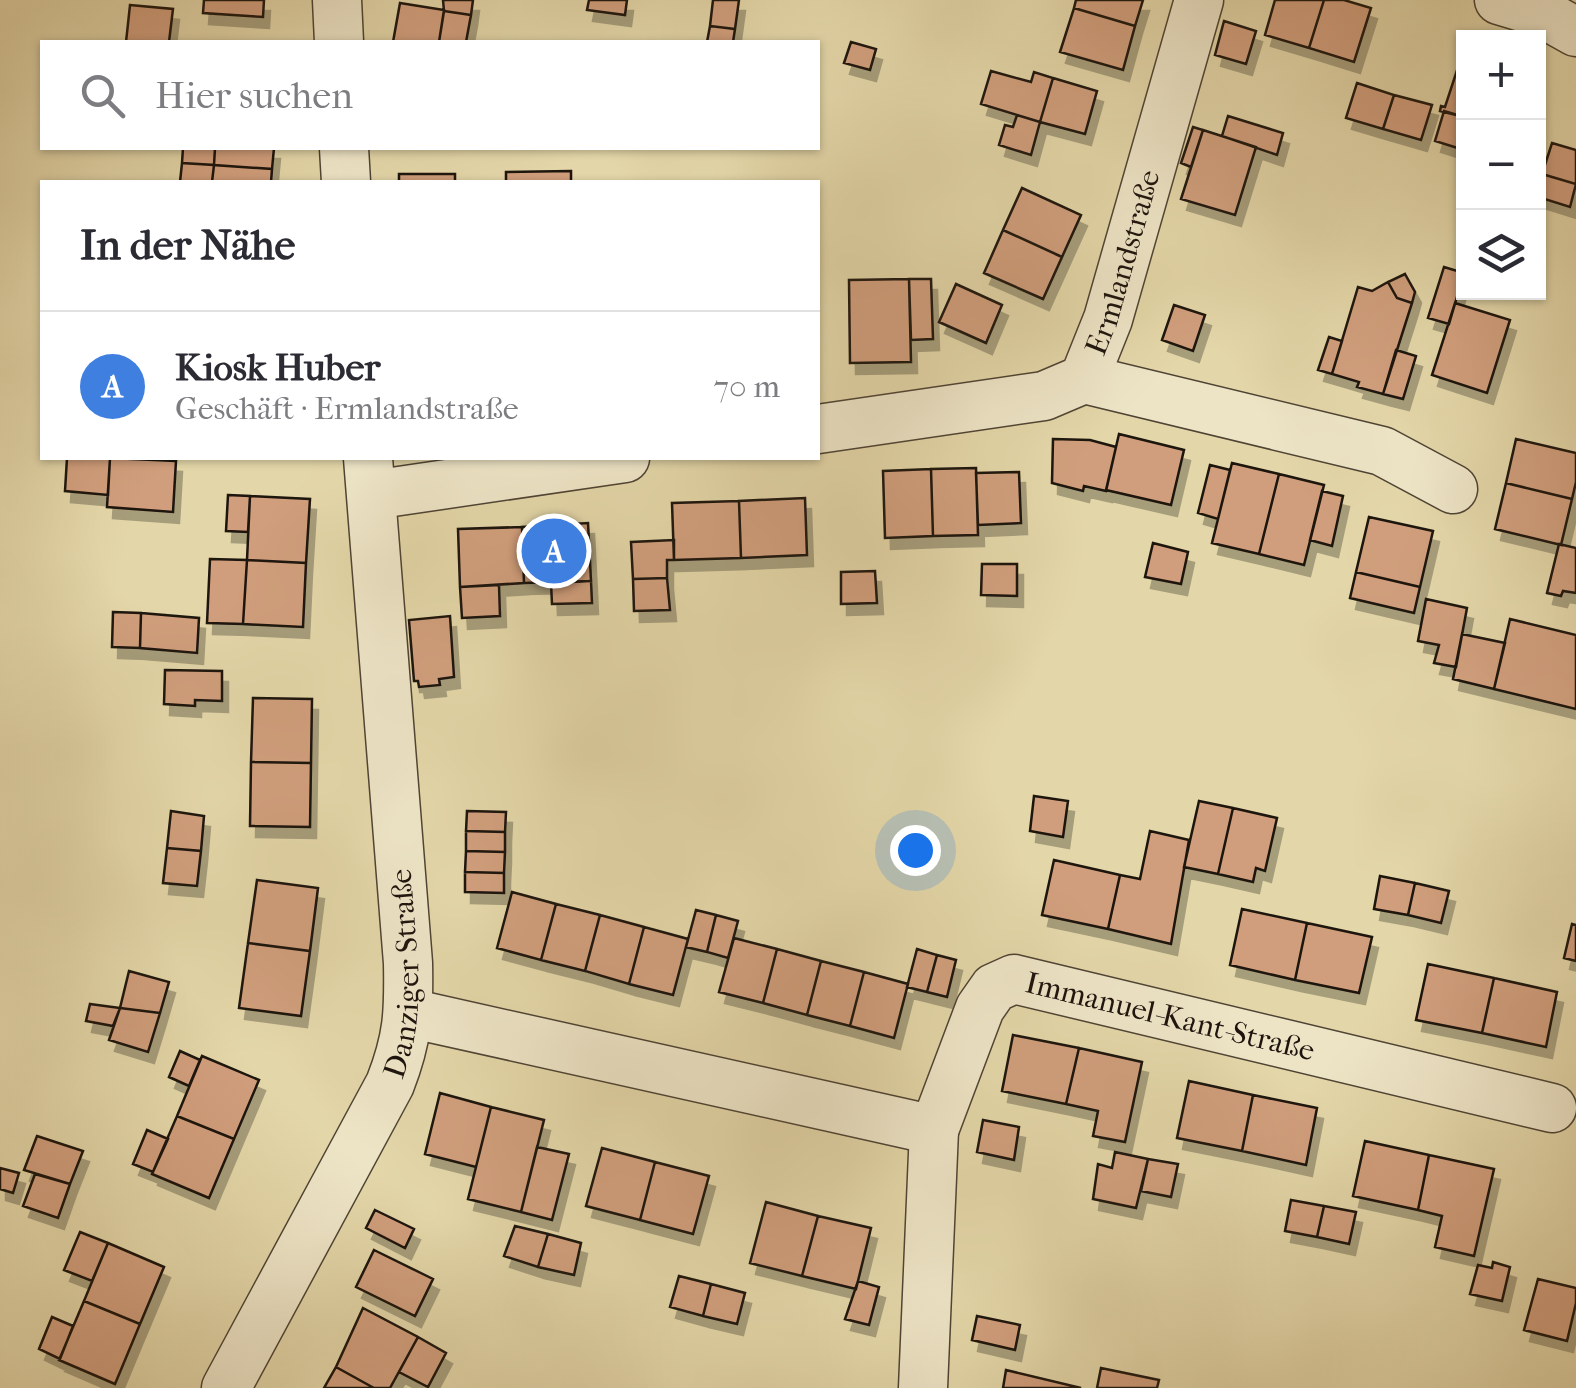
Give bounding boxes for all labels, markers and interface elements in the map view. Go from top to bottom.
map controls [1456,30,1546,300]
button: + [1456,30,1546,120]
search box [40,40,820,150]
icon: search [75,68,130,123]
text: Hier suchen [155,73,353,118]
button: − [1456,120,1546,210]
street label: Ermlandstraße [1078,166,1167,360]
button: layers [1456,210,1546,300]
text: In der Nähe [80,221,295,270]
text: Kiosk Huber [175,345,380,390]
text: A [102,368,123,405]
text: 70 m [714,368,780,405]
text: Geschäft · Ermlandstraße [175,390,519,427]
pin: A [522,514,586,588]
your location [890,825,941,876]
street label: Danziger Straße [376,867,426,1083]
street label: Immanuel-Kant-Straße [1022,965,1318,1068]

